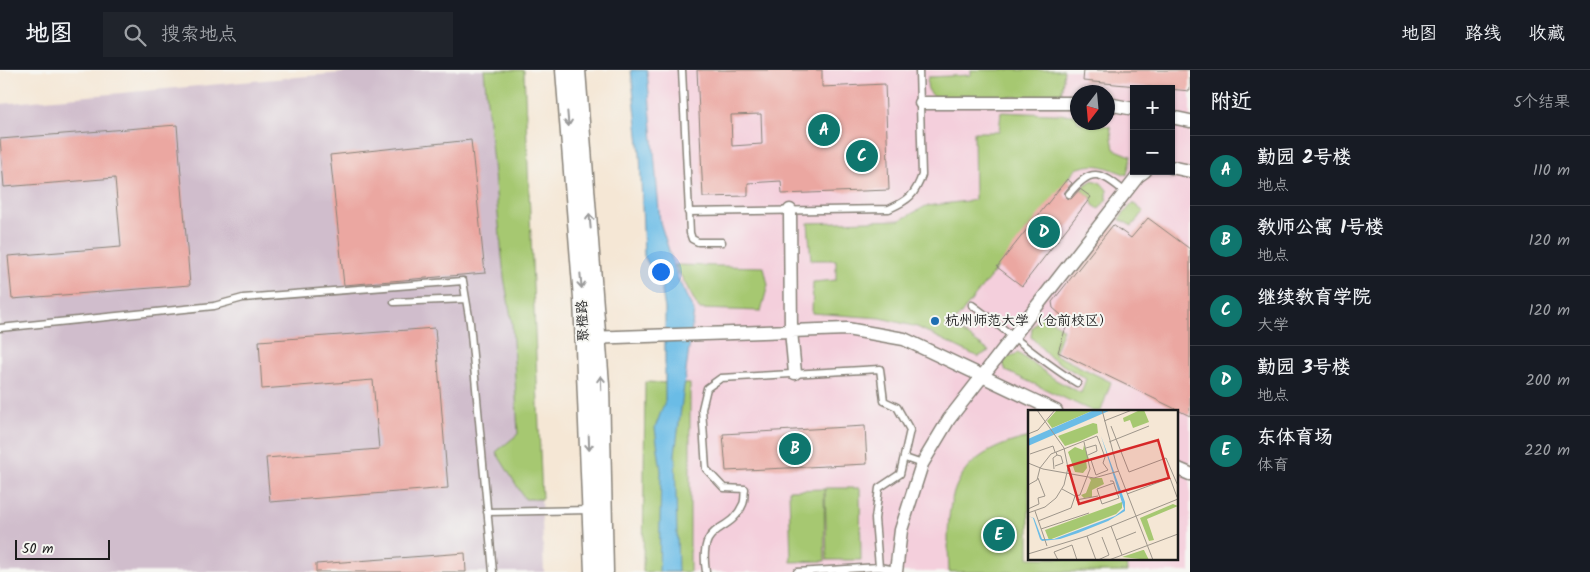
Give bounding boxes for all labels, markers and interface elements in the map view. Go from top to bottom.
search box [103,12,453,57]
text: 地图 [25,15,73,54]
text: 搜索地点 [161,20,237,50]
text: 地图 [1401,20,1437,49]
text: 路线 [1465,20,1501,49]
text: 收藏 [1529,20,1565,49]
icon: search [121,21,149,49]
north arrow [1070,85,1115,130]
map controls [1130,85,1175,175]
button: + [1130,85,1175,130]
text: 附近 [1210,86,1252,119]
text: 5个结果 [1513,90,1570,115]
one-way arrow [563,110,573,126]
pin: A [808,111,840,149]
button: − [1130,130,1175,175]
pin: C [846,137,878,175]
text: 勤园 2号楼 [1257,143,1351,173]
text: A [1221,158,1231,183]
text: 110 m [1533,158,1570,183]
text: 地点 [1257,173,1289,198]
one-way arrow [585,213,594,229]
pin: D [1028,213,1060,251]
text: 教师公寓 1号楼 [1257,213,1384,243]
text: B [1221,228,1231,253]
text: 120 m [1529,228,1570,253]
text: 地点 [1257,243,1289,268]
your location [648,259,674,285]
one-way arrow [576,272,585,288]
text: 继续教育学院 [1257,283,1371,313]
text: C [1221,298,1231,323]
text: 120 m [1529,298,1570,323]
street label: 聚橙路 [571,299,595,343]
place label: 杭州师范大学（仓前校区） [945,310,1113,332]
text: 大学 [1257,313,1289,338]
marker: 杭州师范大学（仓前校区） [929,315,941,327]
text: 勤园 3号楼 [1257,353,1351,383]
text: D [1221,368,1231,393]
text: 200 m [1526,368,1570,393]
one-way arrow [596,376,605,392]
text: 地点 [1257,383,1289,408]
inset map [1028,410,1178,560]
text: 东体育场 [1257,423,1333,453]
pin: B [779,430,811,468]
one-way arrow [584,434,594,451]
text: E [1222,438,1230,463]
text: 220 m [1524,438,1570,463]
text: 体育 [1257,453,1289,478]
pin: E [983,516,1015,554]
scale bar [15,537,110,560]
text: 50 m [22,538,53,560]

